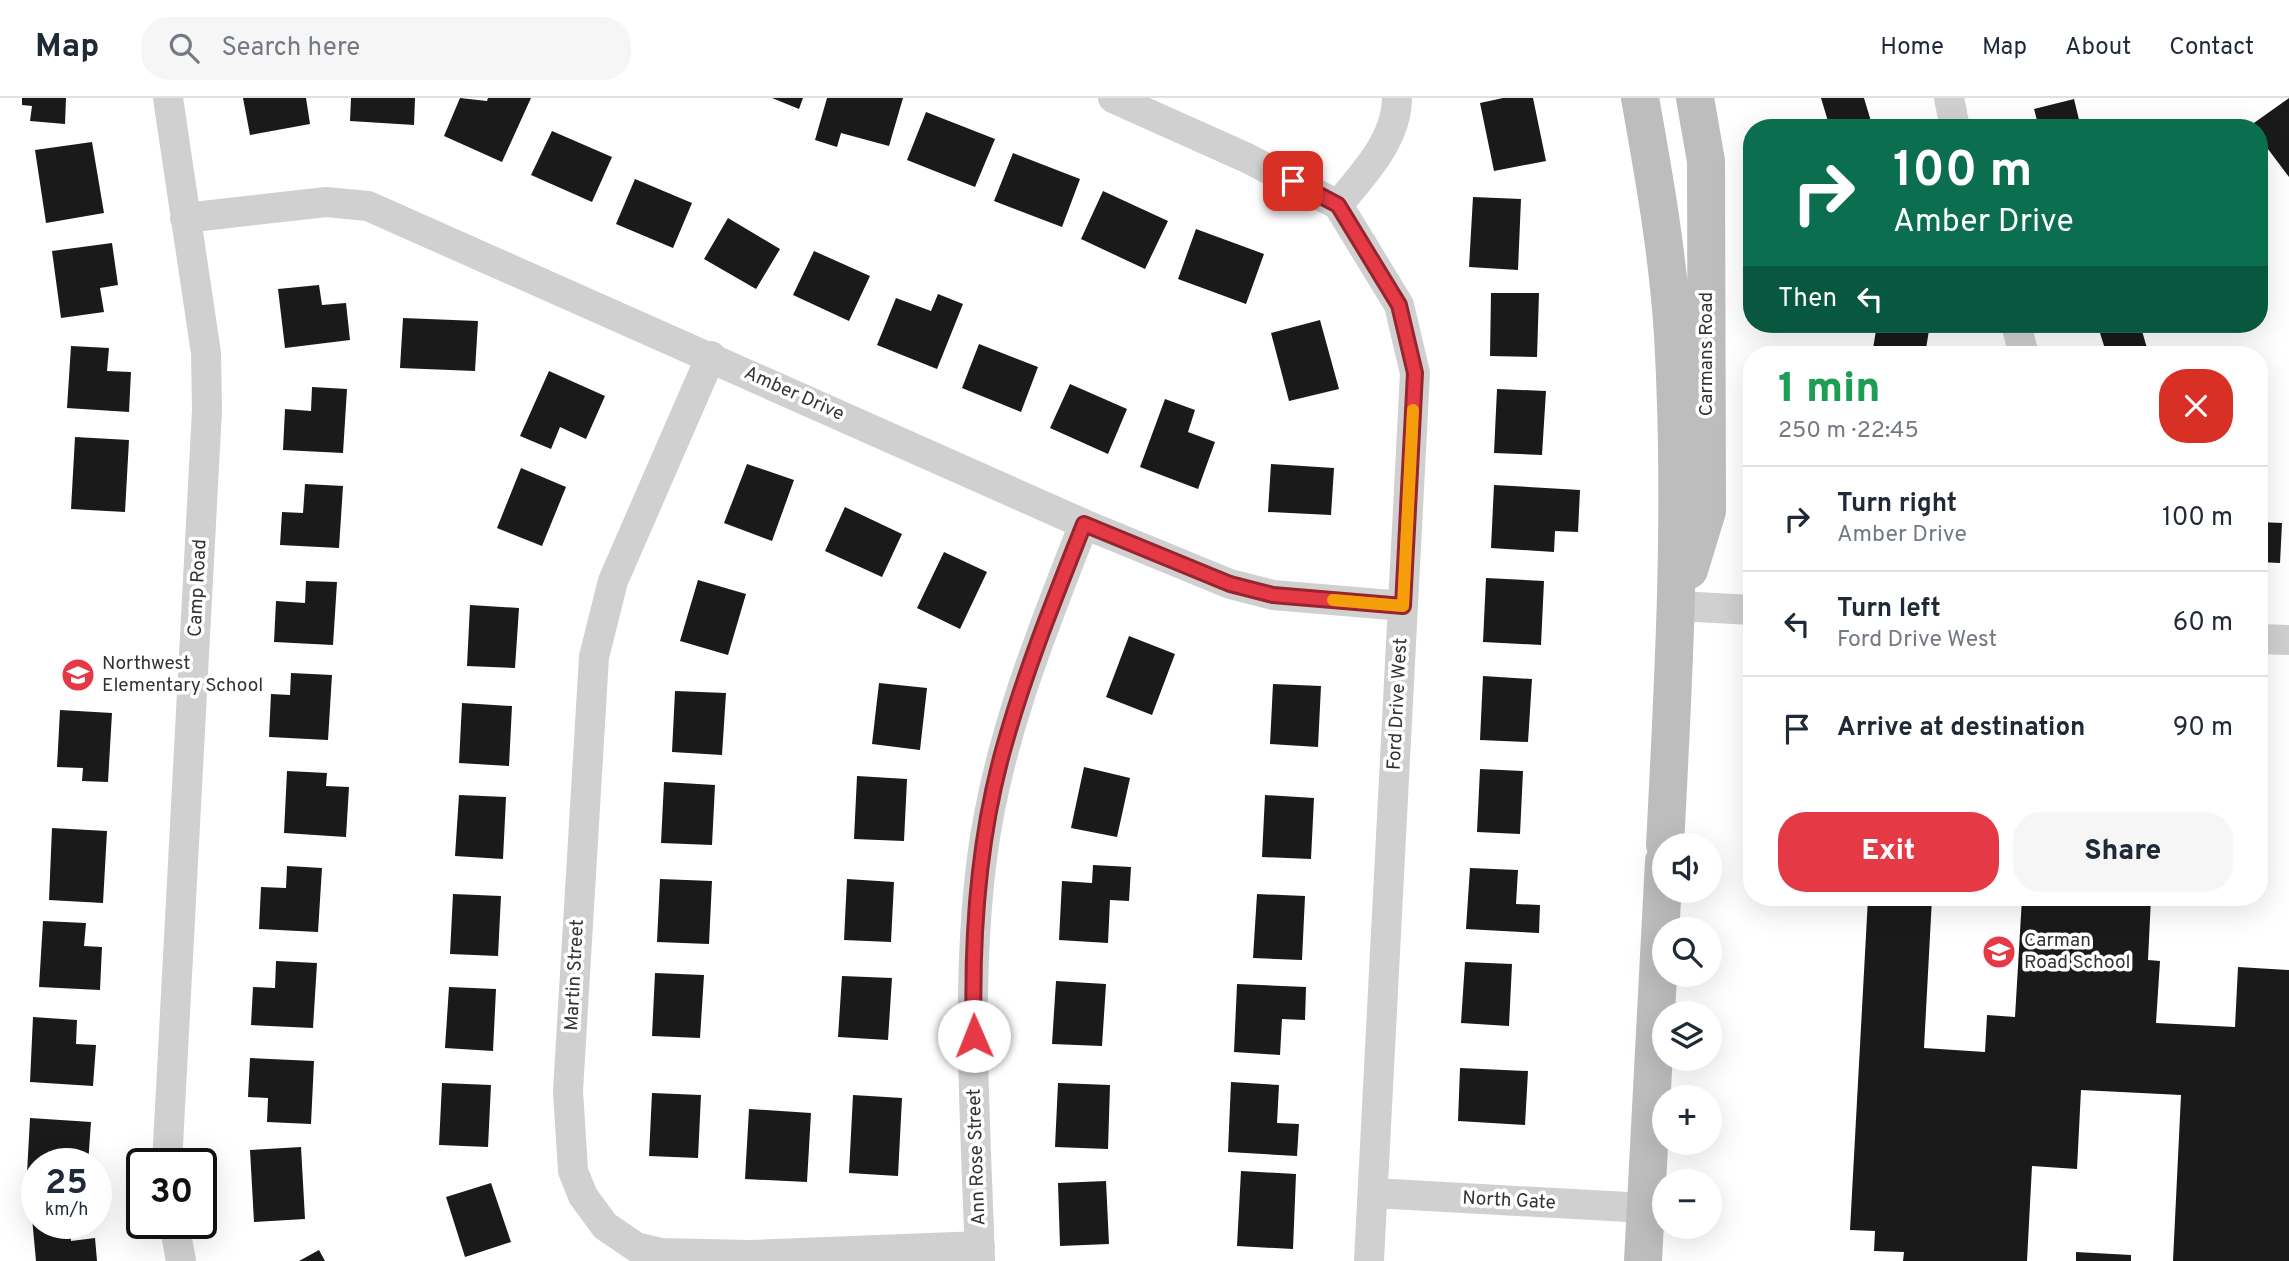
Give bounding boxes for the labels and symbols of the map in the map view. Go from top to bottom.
pin [1263,151,1323,211]
street label: Carmans Road [1695,292,1719,416]
street label: Amber Drive [740,361,848,427]
street label: Camp Road [183,538,213,638]
street label: Ford Drive West [1383,637,1413,771]
place label: Northwest Elementary School [102,652,263,698]
school or university icon: Northwest Elementary School [59,656,97,694]
street label: Martin Street [560,919,590,1031]
place label: Carman Road School [2024,929,2130,975]
school or university icon: Carman Road School [1980,933,2018,971]
position arrow [937,999,1011,1073]
street label: Ann Rose Street [963,1088,991,1226]
speed limit sign: 30 [126,1148,217,1239]
street label: North Gate [1462,1187,1556,1215]

